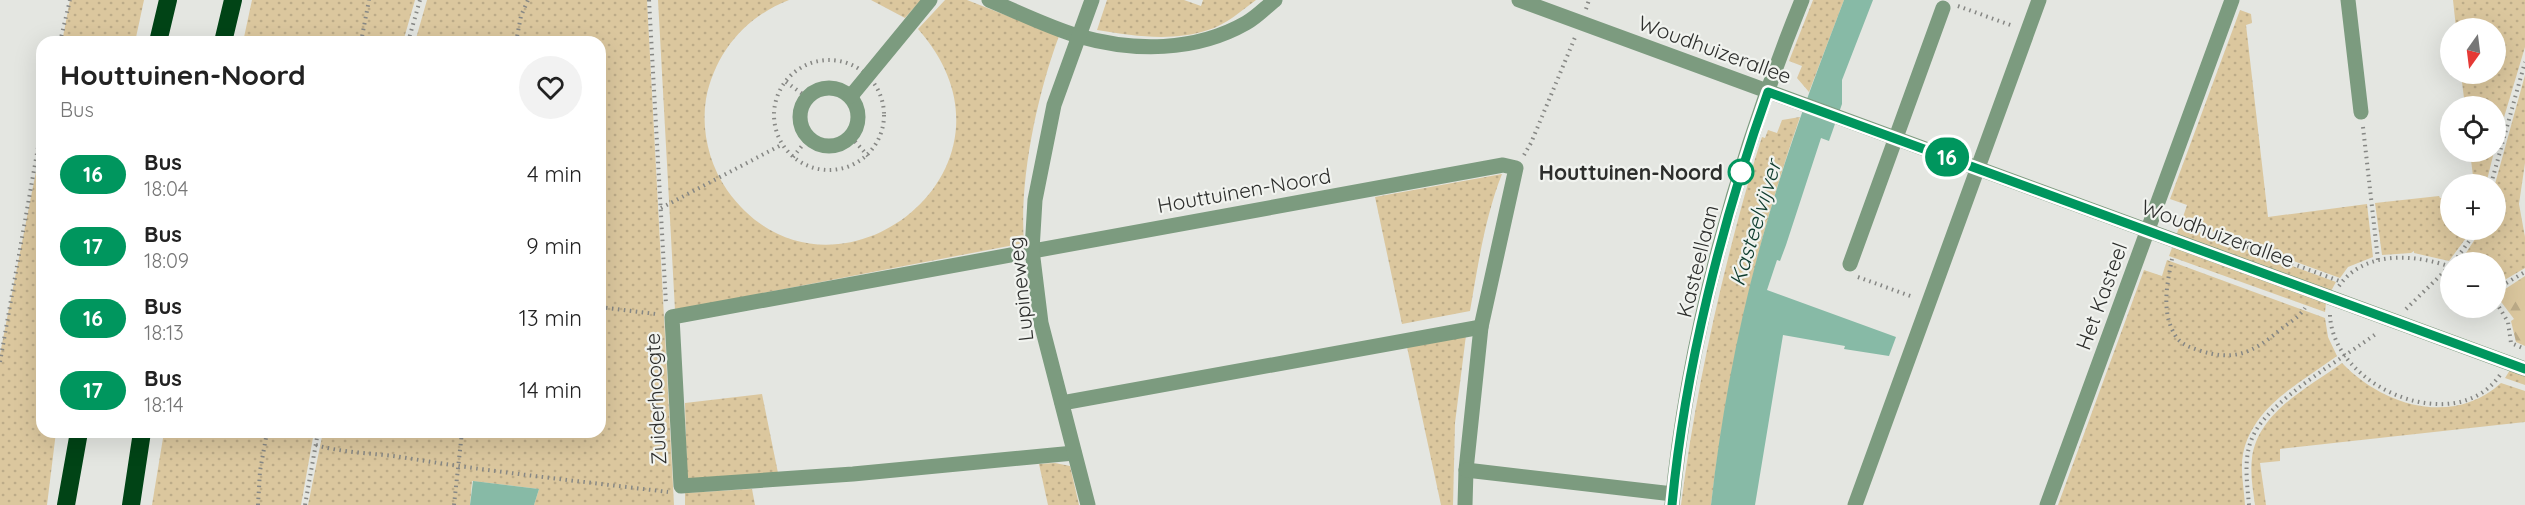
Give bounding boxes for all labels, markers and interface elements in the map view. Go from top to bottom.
street label: Woudhuizerallee [1635,9,1795,89]
north arrow [2440,18,2506,84]
map controls [2440,18,2506,318]
button: heart [519,56,582,119]
text: Houttuinen-Noord [60,57,306,92]
button: locate [2440,96,2506,162]
text: Bus [60,97,94,122]
line badge: 16 [1920,138,1974,176]
text: 16 [1937,144,1957,170]
text: Bus [144,148,182,176]
water label: Kasteelvijver [1723,154,1788,289]
place label: Houttuinen-Noord [1539,159,1723,185]
marker: Houttuinen-Noord [1728,159,1754,185]
text: 4 min [527,160,582,188]
text: 16 [83,161,103,187]
street label: Houttuinen-Noord [1155,162,1333,218]
button: + [2440,174,2506,240]
text: 18:04 [144,176,188,201]
street label: Woudhuizerallee [2138,193,2298,273]
street label: Kasteellaan [1670,202,1724,320]
text: Bus [144,220,182,248]
text: 9 min [526,232,582,260]
text: 17 [83,233,103,259]
street label: Lupineweg [1002,235,1038,343]
street label: Het Kasteel [2070,239,2132,353]
text: 18:09 [144,248,189,273]
button: − [2440,252,2506,318]
text: Bus [144,292,182,320]
text: 13 min [519,304,582,332]
text: 16 [83,305,103,331]
text: 18:13 [144,320,184,345]
street label: Zuiderhoogte [639,332,671,466]
text: Bus [144,364,182,392]
text: 14 min [519,376,582,404]
text: 17 [83,377,103,403]
text: 18:14 [144,392,184,417]

